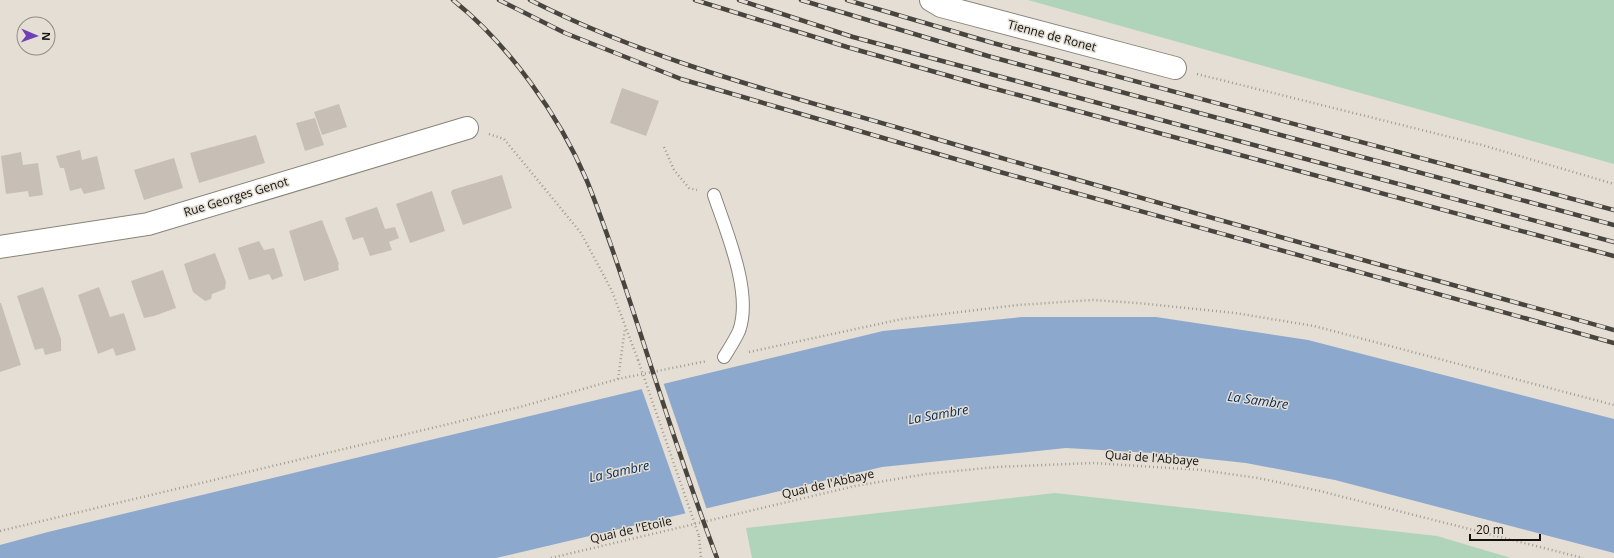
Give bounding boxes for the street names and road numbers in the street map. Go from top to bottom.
street label: Tienne de Ronet [1006,16,1098,56]
street label: Rue Georges Genot [181,173,290,221]
street label: Quai de l'Abbaye [1105,446,1200,469]
street label: Quai de l'Abbaye [780,465,876,502]
street label: Quai de l'Etoile [588,512,674,547]

